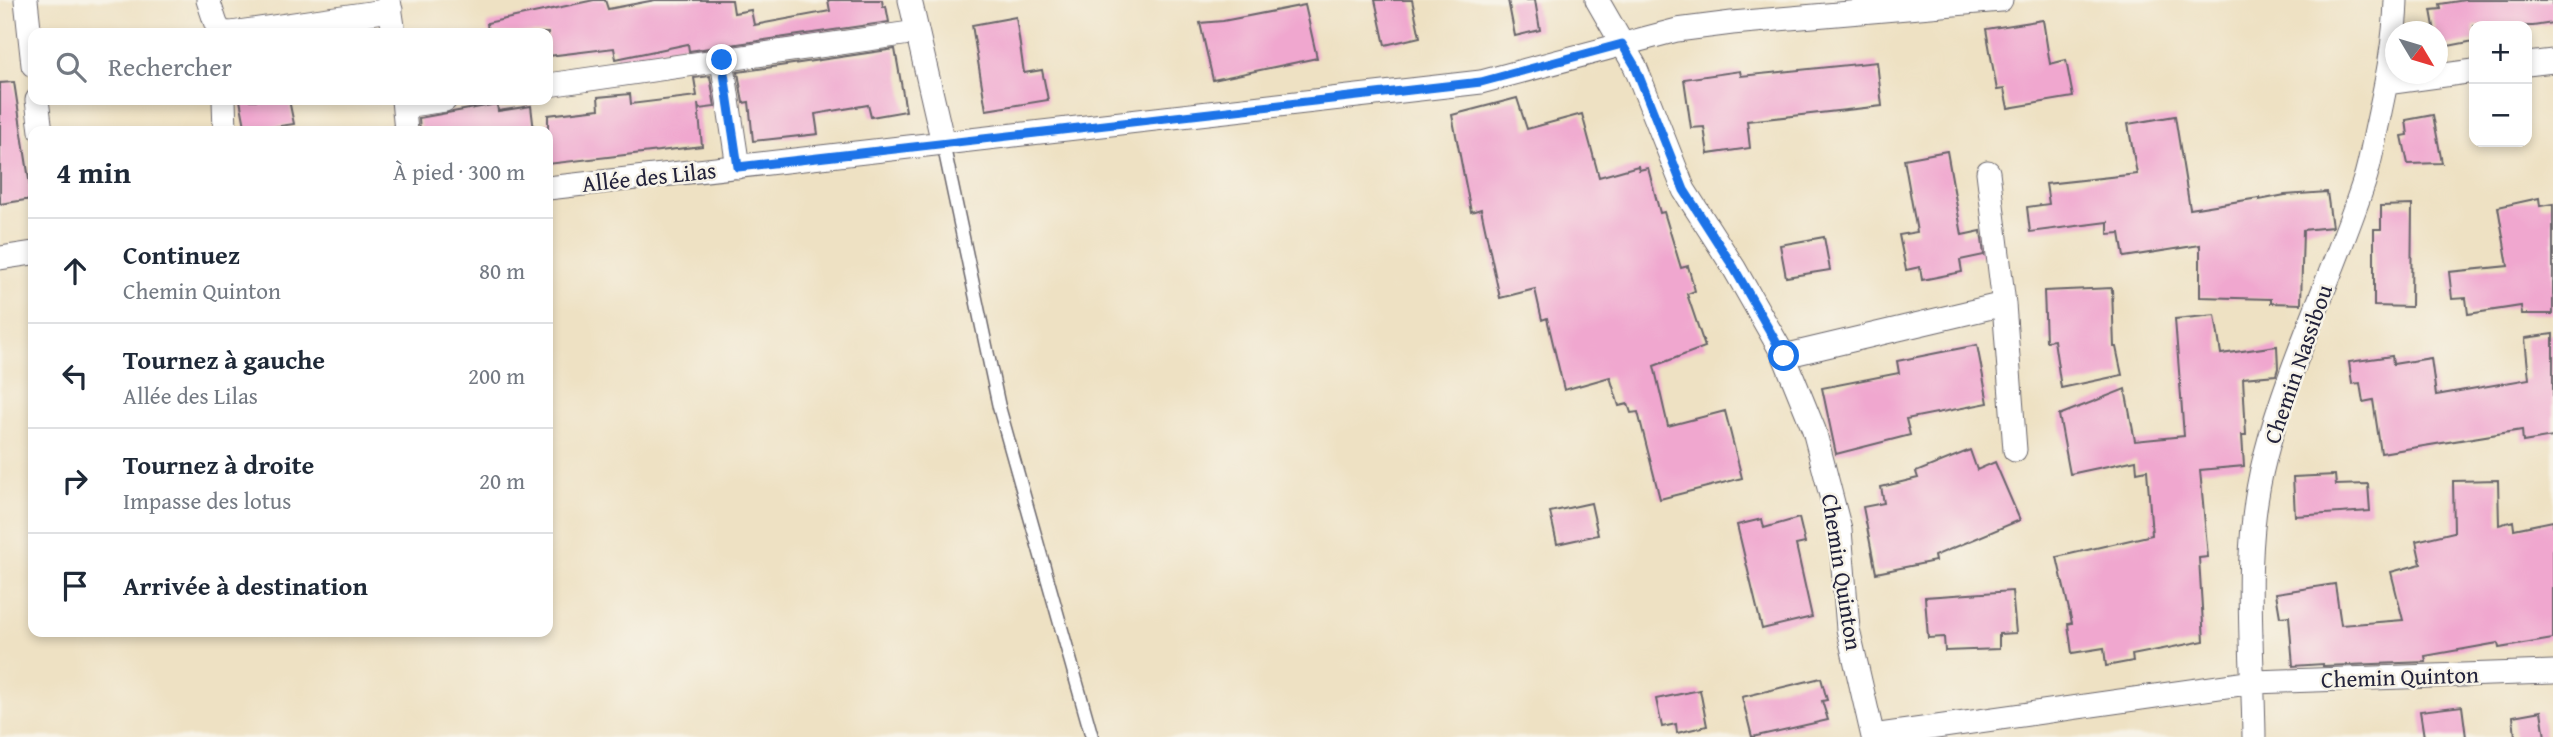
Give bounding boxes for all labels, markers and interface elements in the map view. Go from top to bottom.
north arrow [2385,21,2448,84]
map controls [2469,21,2532,147]
button: + [2469,21,2532,84]
search box [28,28,553,105]
route end [706,44,737,75]
text: Rechercher [108,47,232,86]
icon: search [52,48,90,86]
button: − [2469,84,2532,147]
text: 4 min [56,150,131,194]
street label: Allée des Lilas [580,153,718,200]
text: À pied · 300 m [393,155,525,188]
text: Continuez [123,235,240,274]
icon: ahead [56,252,94,290]
text: 80 m [479,254,525,287]
text: Chemin Quinton [123,274,281,307]
street label: Chemin Nassibou [2255,279,2340,448]
text: Tournez à gauche [123,340,325,379]
route start [1768,340,1799,371]
icon: left [56,357,94,395]
text: 200 m [468,359,525,392]
text: Allée des Lilas [123,379,258,412]
text: Tournez à droite [123,445,314,484]
icon: right [56,462,94,500]
text: 20 m [479,464,525,497]
text: Impasse des lotus [123,484,291,517]
street label: Chemin Quinton [1814,491,1871,653]
text: Arrivée à destination [123,566,368,605]
icon: arrive [56,567,94,605]
street label: Chemin Quinton [2320,657,2480,696]

